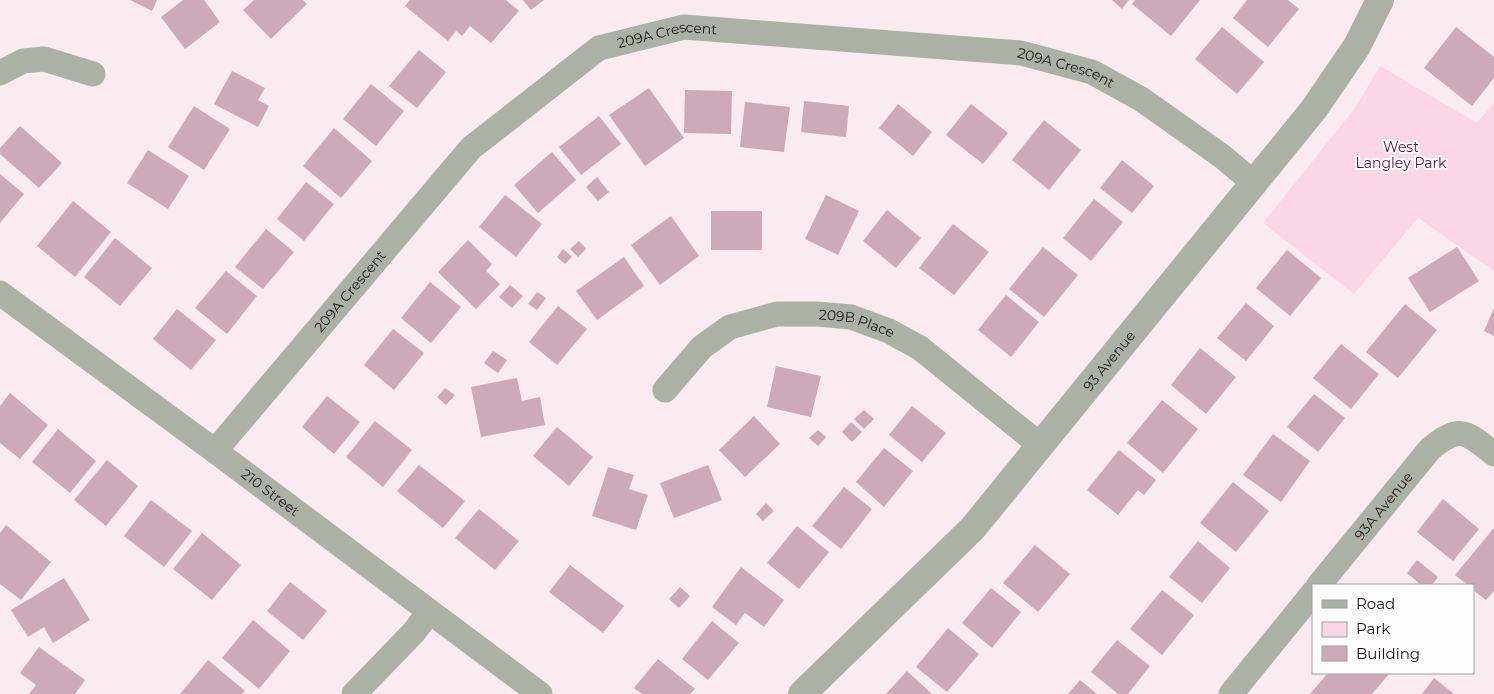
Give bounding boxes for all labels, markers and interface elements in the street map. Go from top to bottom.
street label: 209A Crescent [615,18,718,52]
street label: 209A Crescent [1015,43,1118,92]
park label: West Langley Park [1356,138,1447,172]
street label: 209A Crescent [310,247,390,336]
street label: 209B Place [818,305,898,342]
street label: 93 Avenue [1079,327,1139,395]
street label: 210 Street [238,465,303,520]
street label: 93A Avenue [1350,468,1417,544]
legend [1312,584,1474,674]
text: Road [1356,594,1395,613]
text: Park [1356,619,1390,638]
text: Building [1356,644,1420,663]

